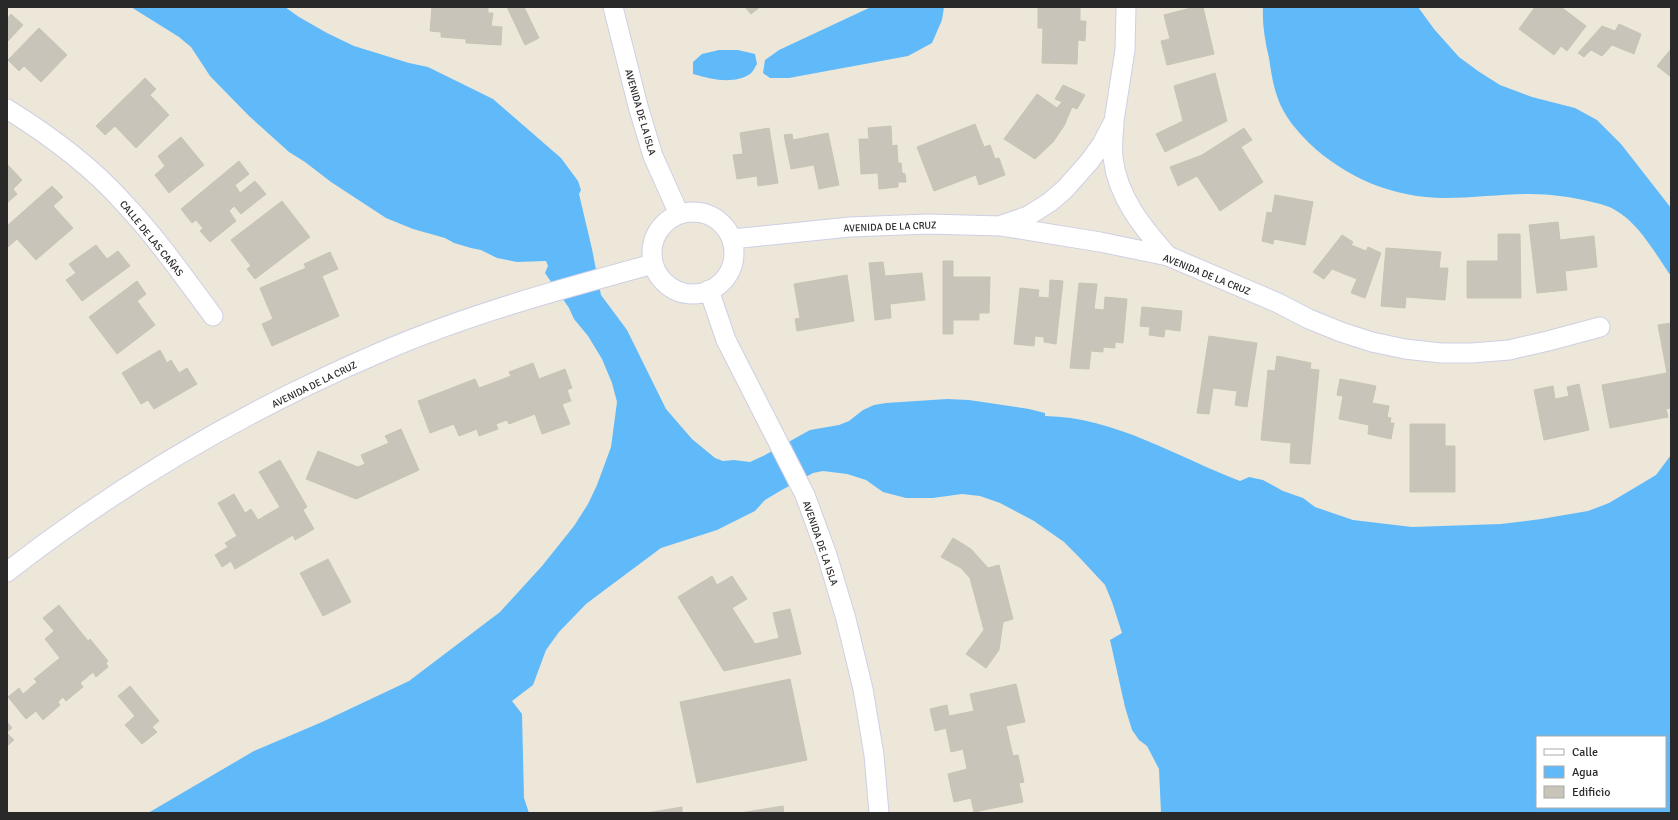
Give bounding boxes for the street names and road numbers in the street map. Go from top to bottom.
street label: AVENIDA DE LA ISLA [622,68,658,157]
street label: CALLE DE LAS CAÑAS [117,198,186,279]
street label: AVENIDA DE LA CRUZ [843,219,937,235]
street label: AVENIDA DE LA CRUZ [1161,252,1252,298]
street label: AVENIDA DE LA CRUZ [270,359,359,411]
street label: AVENIDA DE LA ISLA [800,499,840,587]

